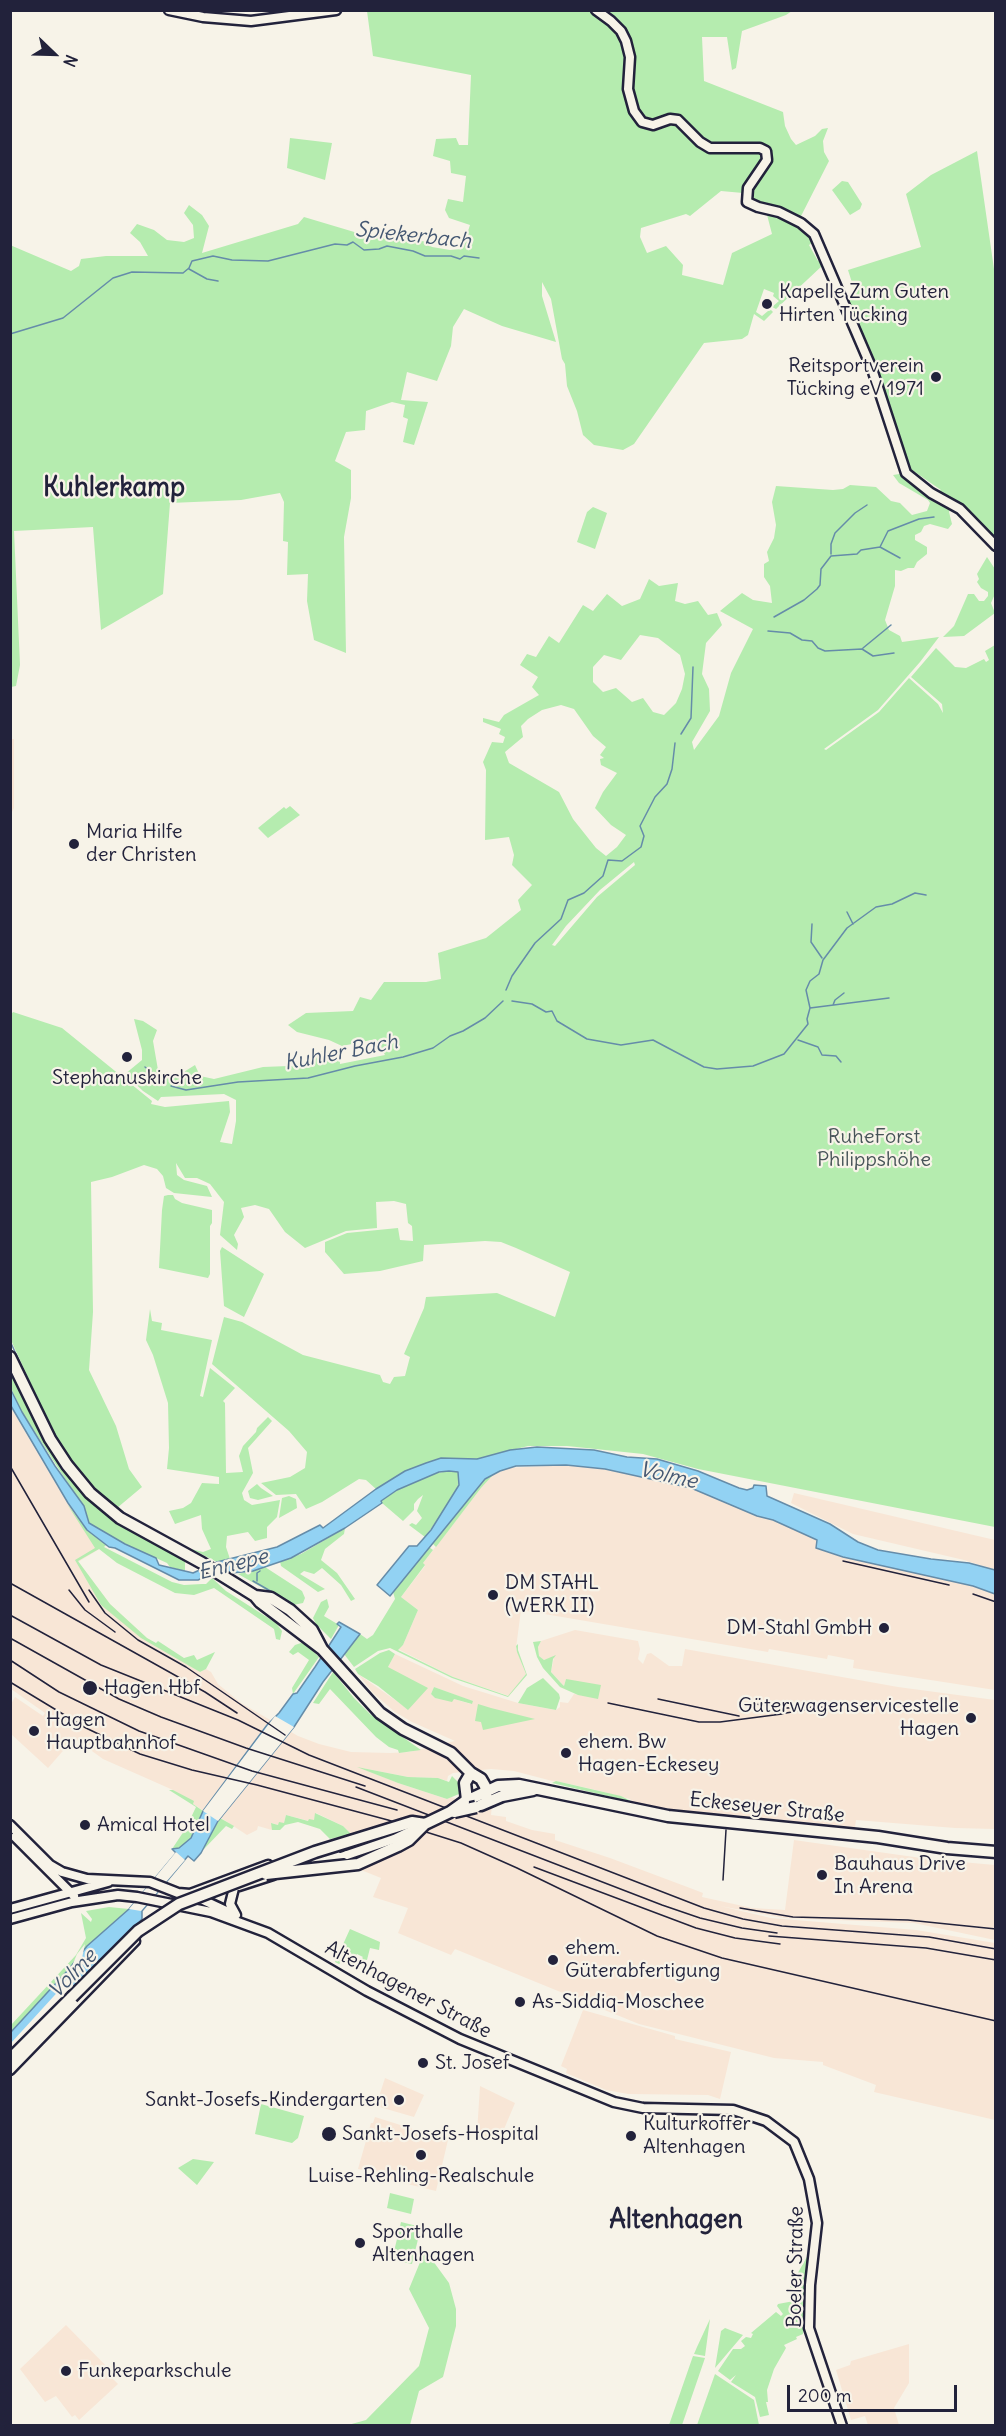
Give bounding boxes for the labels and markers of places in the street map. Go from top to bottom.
place label: Kapelle Zum Guten Hirten Tücking [779,280,949,327]
marker: Kapelle Zum Guten Hirten Tücking [760,297,774,311]
place label: Reitsportverein Tücking eV 1971 [787,354,924,401]
marker: Reitsportverein Tücking eV 1971 [929,370,943,384]
place label: Maria Hilfe der Christen [86,820,197,867]
marker: Maria Hilfe der Christen [67,837,81,851]
marker: Stephanuskirche [120,1050,134,1064]
place label: Stephanuskirche [52,1066,202,1090]
place label: DM STAHL (WERK II) [505,1571,599,1618]
marker: DM STAHL (WERK II) [486,1588,500,1602]
place label: DM-Stahl GmbH [726,1616,872,1640]
marker: DM-Stahl GmbH [877,1621,891,1635]
place label: Hagen Hbf [104,1676,200,1700]
marker: Hagen Hbf [81,1679,99,1697]
place label: Güterwagenservicestelle Hagen [738,1694,959,1741]
place label: Hagen Hauptbahnhof [46,1708,176,1755]
marker: Güterwagenservicestelle Hagen [964,1711,978,1725]
marker: Hagen Hauptbahnhof [27,1724,41,1738]
place label: ehem. Bw Hagen-Eckesey [578,1730,719,1777]
marker: ehem. Bw Hagen-Eckesey [559,1746,573,1760]
place label: Amical Hotel [97,1813,210,1837]
marker: Amical Hotel [78,1818,92,1832]
place label: Bauhaus Drive In Arena [834,1852,966,1899]
marker: Bauhaus Drive In Arena [815,1868,829,1882]
place label: ehem. Güterabfertigung [565,1936,721,1983]
marker: ehem. Güterabfertigung [546,1953,560,1967]
place label: As-Siddiq-Moschee [532,1990,705,2014]
marker: As-Siddiq-Moschee [513,1995,527,2009]
place label: St. Josef [435,2051,509,2075]
marker: St. Josef [416,2056,430,2070]
place label: Sankt-Josefs-Kindergarten [145,2088,387,2112]
marker: Sankt-Josefs-Kindergarten [392,2093,406,2107]
place label: Kulturkoffer Altenhagen [643,2112,751,2159]
place label: Sankt-Josefs-Hospital [342,2122,539,2146]
marker: Sankt-Josefs-Hospital [320,2125,338,2143]
marker: Kulturkoffer Altenhagen [624,2129,638,2143]
marker: Luise-Rehling-Realschule [414,2148,428,2162]
place label: Luise-Rehling-Realschule [308,2164,534,2188]
place label: Sporthalle Altenhagen [372,2220,475,2267]
marker: Sporthalle Altenhagen [353,2236,367,2250]
place label: Funkeparkschule [78,2359,231,2383]
marker: Funkeparkschule [59,2364,73,2378]

